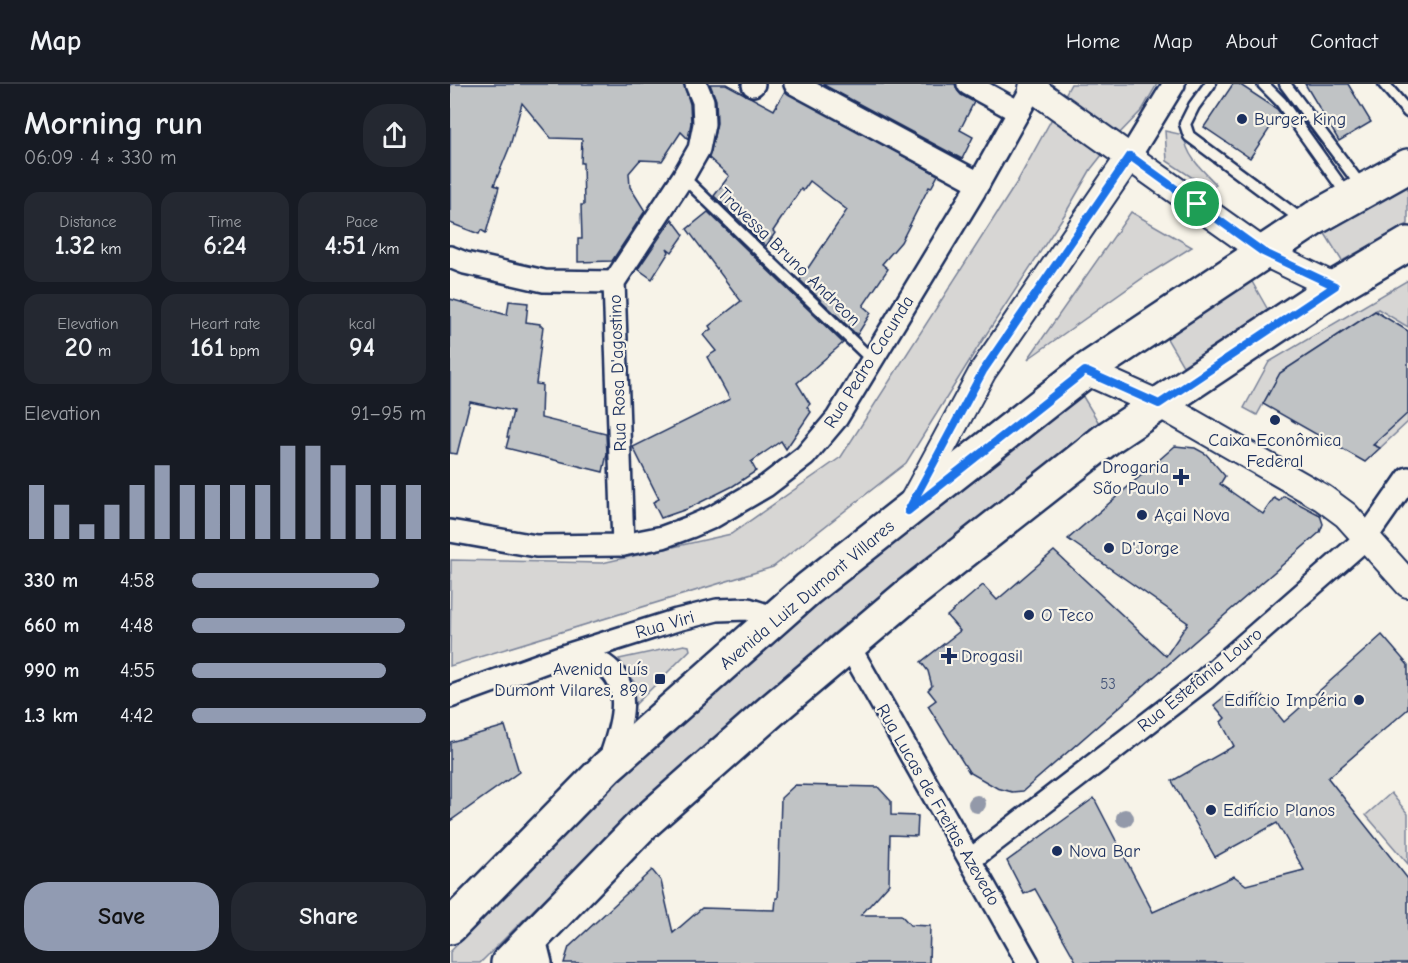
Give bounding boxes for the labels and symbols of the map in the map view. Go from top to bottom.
place label: Burger King [1254,109,1346,130]
marker: Burger King [1235,112,1249,126]
pin [1171,178,1222,229]
street label: Travessa Bruno Andreon [713,183,865,331]
street label: Rua Pedro Cacunda [820,292,918,432]
street label: Rua Rosa D'agostino [605,294,631,452]
marker: Caixa Econômica Federal [1268,413,1282,427]
place label: Caixa Econômica Federal [1208,430,1342,472]
place label: Drogaria São Paulo [1093,457,1169,499]
marker: Drogaria São Paulo [1174,470,1188,484]
place label: Açai Nova [1154,505,1230,526]
marker: Açai Nova [1135,508,1149,522]
street label: Avenida Luiz Dumont Villares [715,516,899,674]
place label: D'Jorge [1121,538,1179,559]
marker: D'Jorge [1102,541,1116,555]
place label: O Teco [1041,605,1094,626]
street label: Rua Viri [633,607,697,643]
marker: O Teco [1022,608,1036,622]
street label: Rua Estefânia Louro [1133,623,1267,737]
place label: Drogasil [961,646,1023,667]
marker: Drogasil [942,649,956,663]
place label: Avenida Luís Dumont Vilares, 899 [494,659,648,701]
marker: Avenida Luís Dumont Vilares, 899 [653,672,667,686]
house number: 53 [1100,675,1116,693]
place label: Edifício Impéria [1224,690,1347,711]
marker: Edifício Impéria [1352,693,1366,707]
street label: Rua Lucas de Freitas Azevedo [872,701,1004,909]
place label: Edifício Planos [1223,800,1335,821]
marker: Edifício Planos [1204,803,1218,817]
place label: Nova Bar [1069,841,1141,862]
marker: Nova Bar [1050,844,1064,858]

